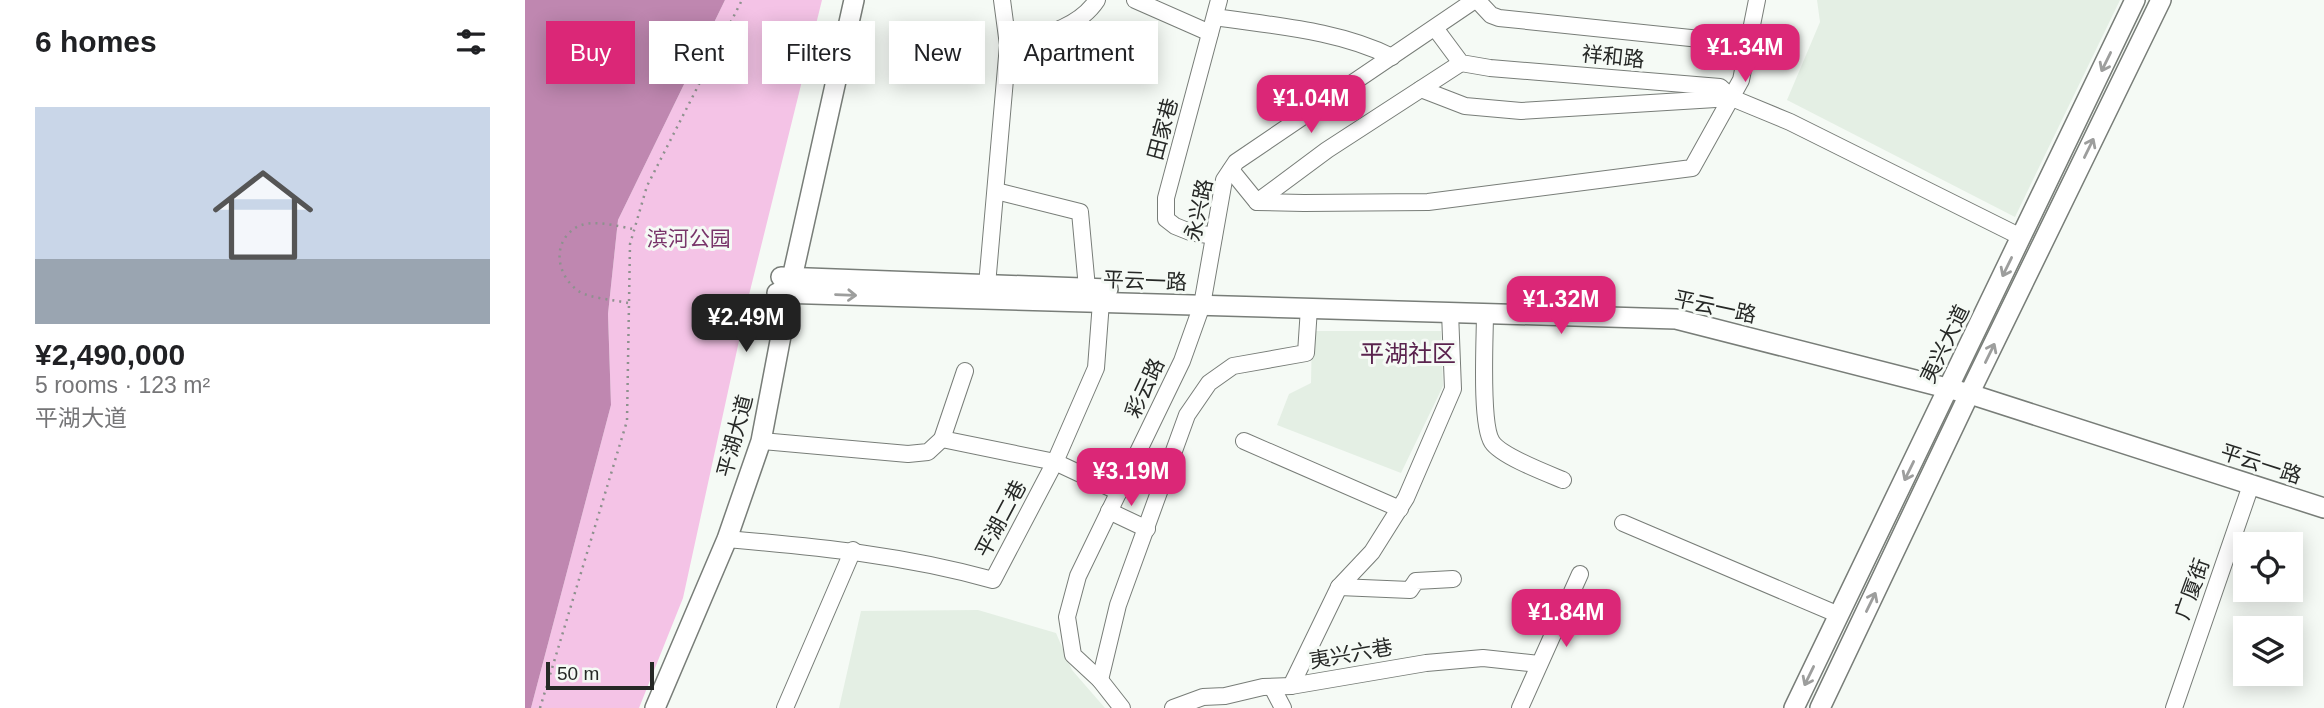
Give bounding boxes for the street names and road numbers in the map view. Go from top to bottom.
street label: 祥和路 [1581,42,1646,71]
street label: 田家巷 [1143,95,1182,162]
street label: 永兴路 [1181,177,1216,243]
street label: 平云一路 [1103,268,1187,293]
street label: 平云一路 [1672,287,1759,326]
street label: 夷兴大道 [1916,301,1973,387]
street label: 彩云路 [1121,354,1168,421]
street label: 平湖大道 [713,392,756,479]
street label: 平云一路 [2218,440,2305,487]
street label: 平湖二巷 [971,476,1030,561]
street label: 广厦街 [2170,555,2213,622]
street label: 夷兴六巷 [1308,635,1394,672]

